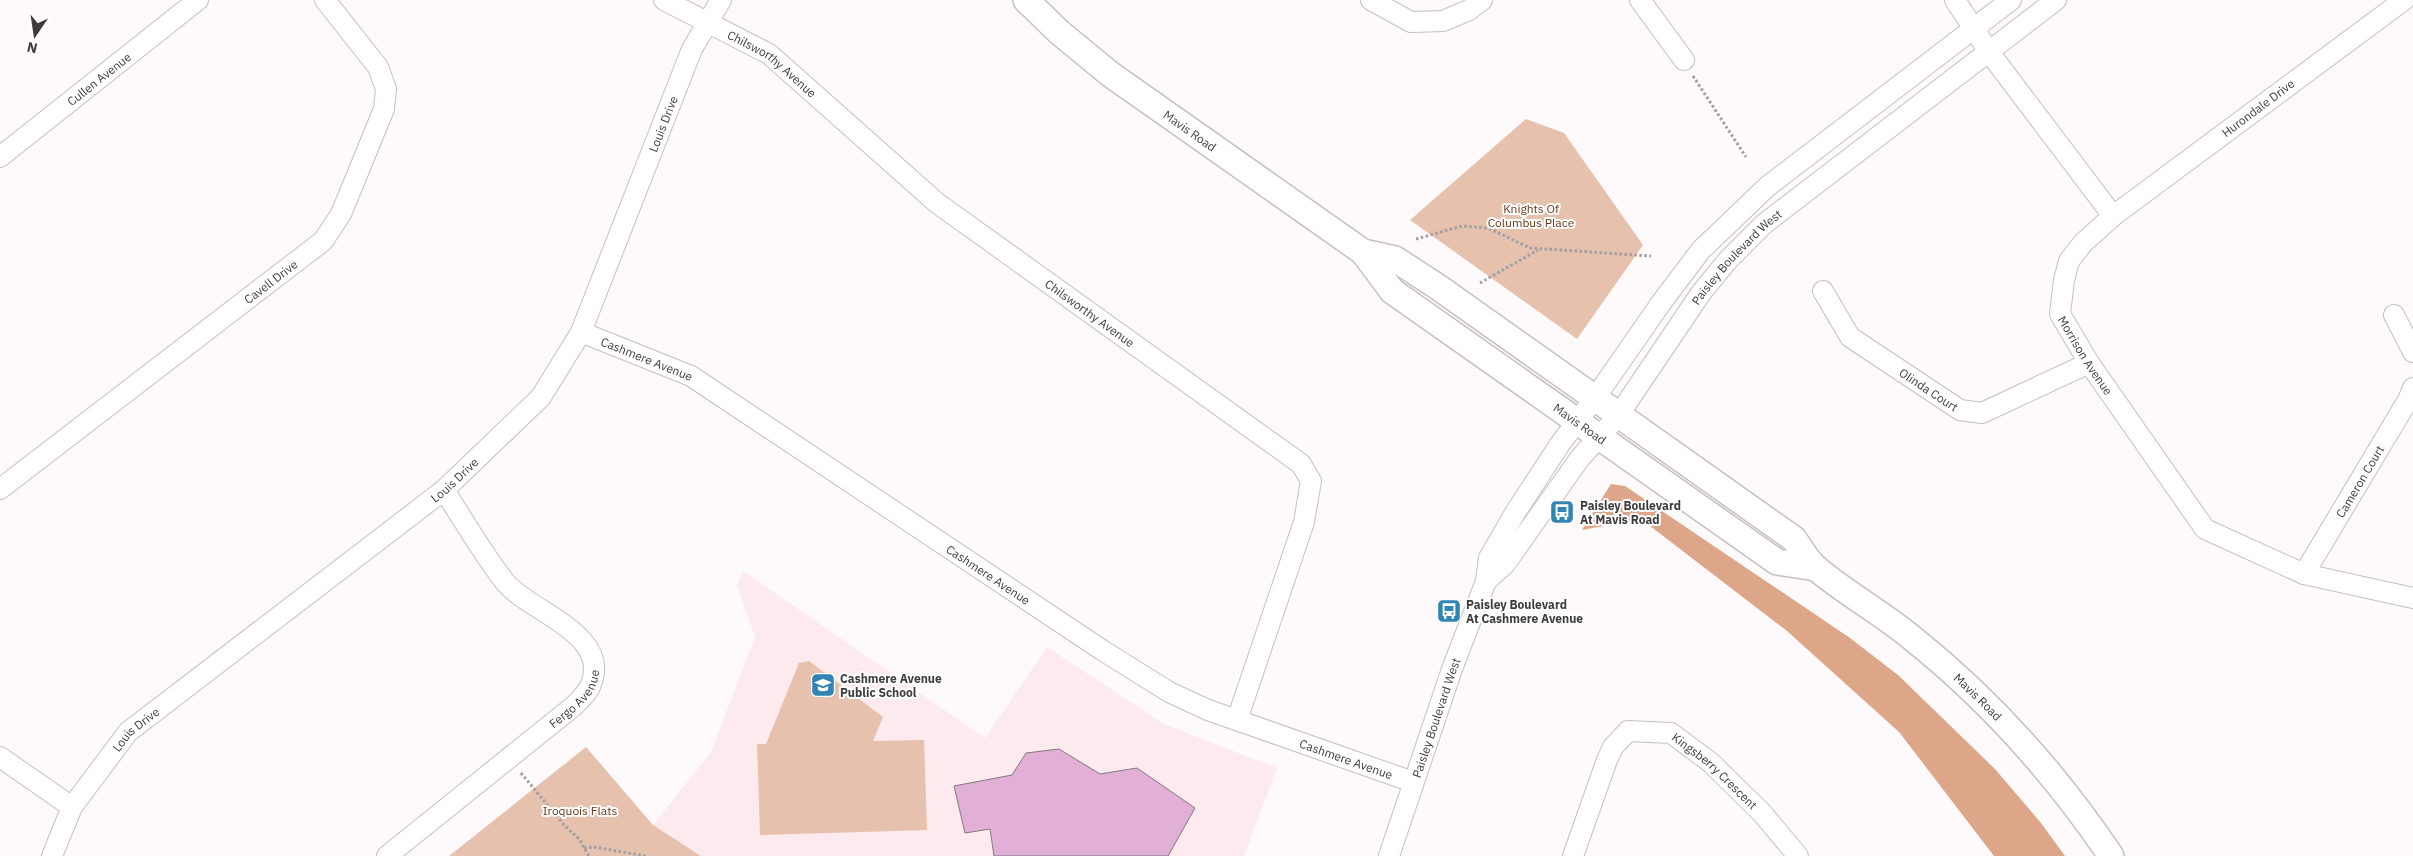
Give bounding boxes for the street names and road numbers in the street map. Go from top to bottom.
street label: Chilsworthy Avenue [725,27,820,100]
street label: Cullen Avenue [64,49,134,109]
street label: Hurondale Drive [2219,76,2298,140]
street label: Louis Drive [645,93,681,154]
street label: Mavis Road [1161,107,1220,154]
street label: Paisley Boulevard West [1688,206,1784,307]
street label: Cavell Drive [241,256,301,307]
street label: Chilsworthy Avenue [1042,276,1138,350]
street label: Morrison Avenue [2055,313,2117,398]
street label: Cashmere Avenue [599,333,695,384]
street label: Olinda Court [1897,364,1961,414]
street label: Mavis Road [1551,400,1609,447]
street label: Cameron Court [2332,443,2387,520]
street label: Louis Drive [427,454,481,505]
street label: Cashmere Avenue [944,541,1034,608]
street label: Paisley Boulevard West [1408,656,1463,780]
street label: Fergo Avenue [546,668,602,731]
street label: Mavis Road [1951,670,2005,723]
street label: Louis Drive [109,703,162,754]
street label: Kingsberry Crescent [1669,729,1761,812]
street label: Cashmere Avenue [1298,735,1395,782]

